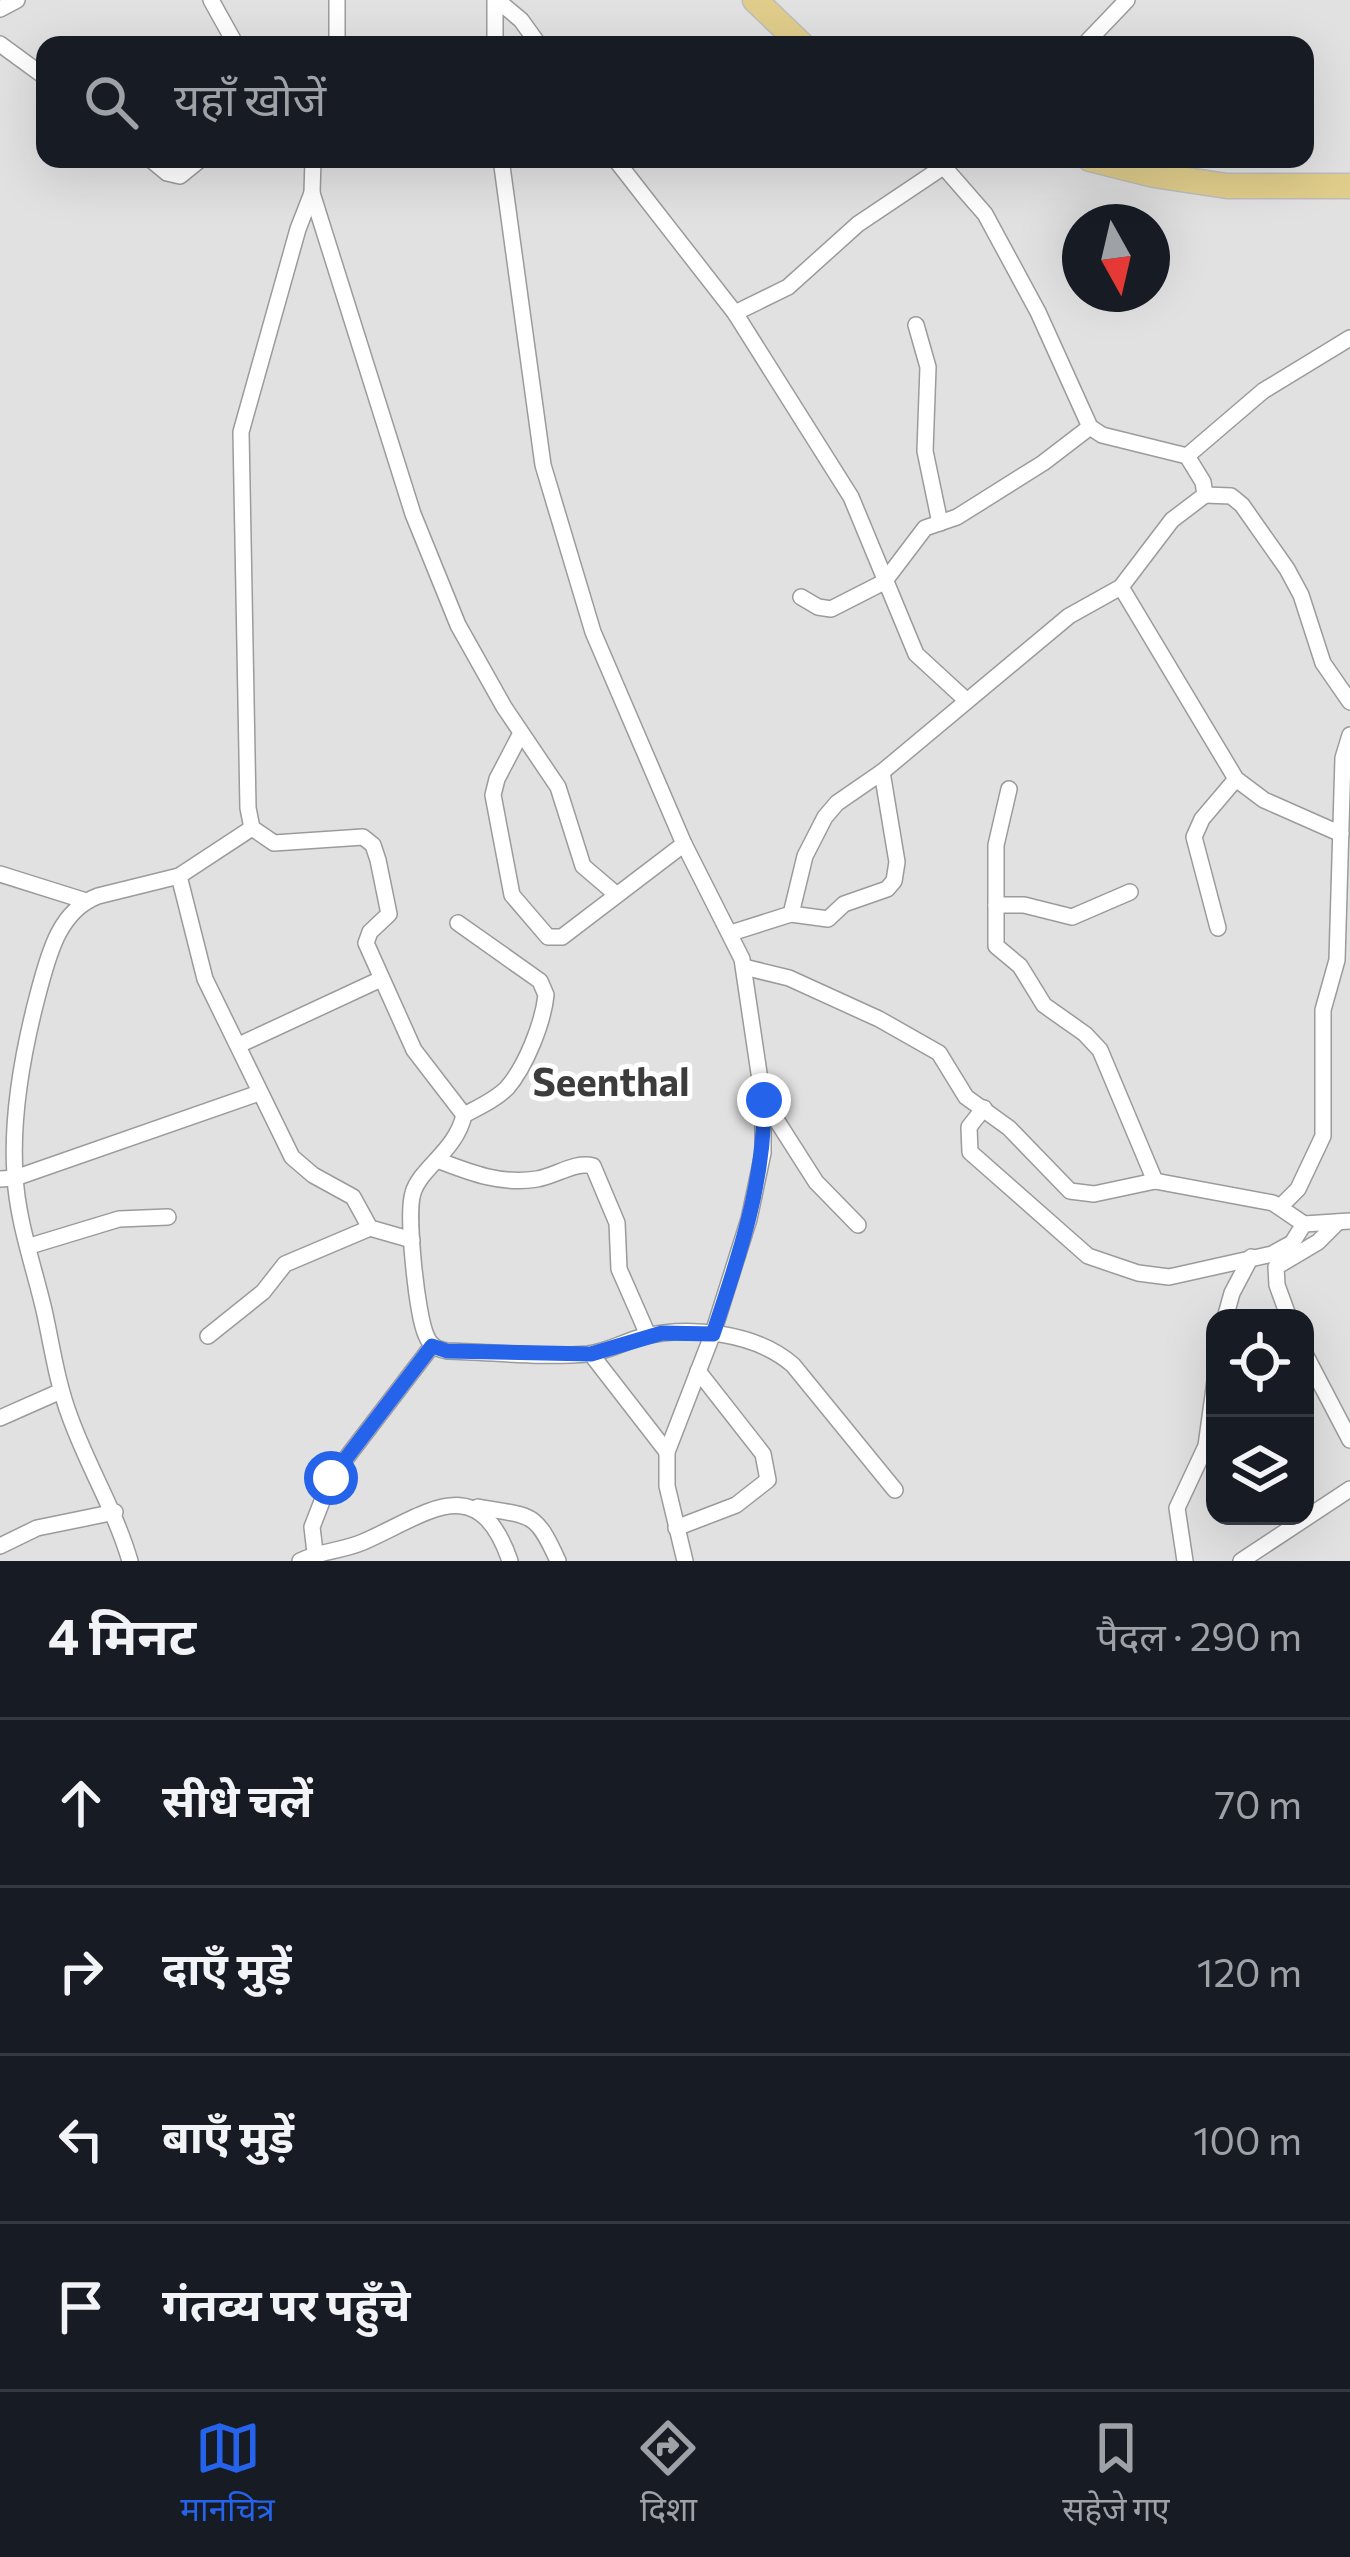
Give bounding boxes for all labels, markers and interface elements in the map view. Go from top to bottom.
search box [36,36,1314,168]
icon: search [78,69,144,135]
text: यहाँ खोजें [174,70,326,125]
north arrow [1062,204,1170,312]
district label: Seenthal [532,1056,690,1104]
route end [737,1073,791,1127]
map controls [1206,1309,1314,1525]
button: locate [1206,1309,1314,1417]
button: layers [1206,1417,1314,1525]
route start [304,1451,358,1505]
text: 4 मिनट [48,1603,196,1666]
text: पैदल · 290 m [1096,1611,1302,1659]
icon: ahead [48,1770,114,1836]
text: सीधे चलें [162,1771,312,1826]
text: 70 m [1215,1779,1302,1827]
icon: right [48,1938,114,2004]
text: दाएँ मुड़ें [162,1939,291,1994]
text: 120 m [1197,1947,1302,1995]
icon: left [48,2106,114,2172]
text: बाएँ मुड़ें [162,2107,294,2162]
text: 100 m [1193,2115,1302,2163]
icon: arrive [48,2274,114,2340]
text: गंतव्य पर पहुँचे [162,2275,411,2330]
tab: मानचित्र [180,2415,275,2534]
tab: दिशा [635,2415,701,2534]
tab: सहेजे गए [1062,2415,1170,2534]

